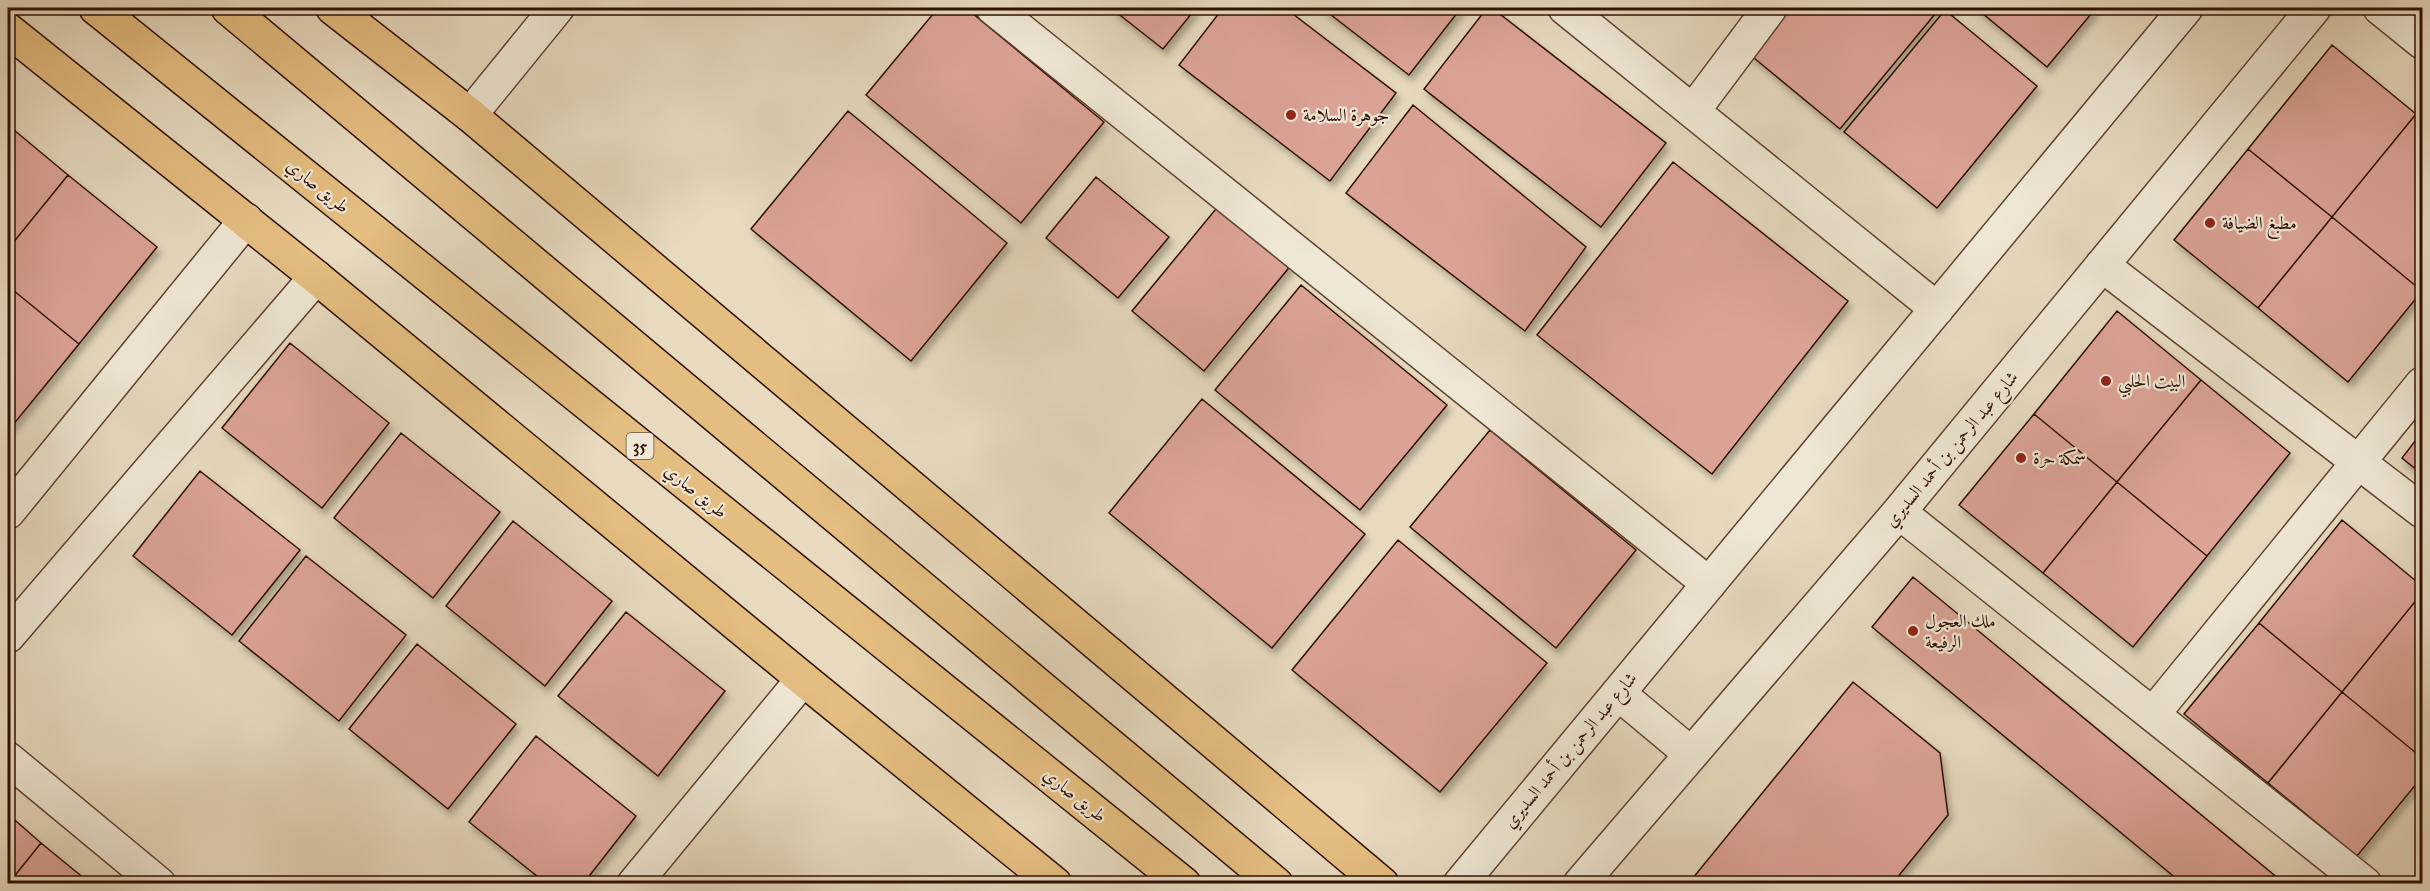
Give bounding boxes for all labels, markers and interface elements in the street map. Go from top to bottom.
place label: جوهرة السلامة [1303,104,1389,127]
marker: جوهرة السلامة [1284,108,1298,122]
street label: طريق صاري [280,154,354,221]
place label: مطبغ الضيافة [2222,212,2297,239]
marker: مطبغ الضيافة [2203,216,2217,230]
street label: شارع عبد الرحمن بن أحمد السديري [1878,365,2026,534]
place label: البيت الحلبي [2118,370,2186,398]
marker: البيت الحلبي [2099,374,2113,388]
road number: 35 [626,433,654,459]
place label: سمكة حرة [2033,447,2086,469]
marker: سمكة حرة [2014,451,2028,465]
street label: طريق صاري [658,459,732,526]
place label: ملك العجول الرفيعة [1925,610,1996,653]
marker: ملك العجول الرفيعة [1906,624,1920,638]
street label: شارع عبد الرحمن بن أحمد السديري [1497,666,1645,835]
street label: طريق صاري [1037,763,1111,830]

